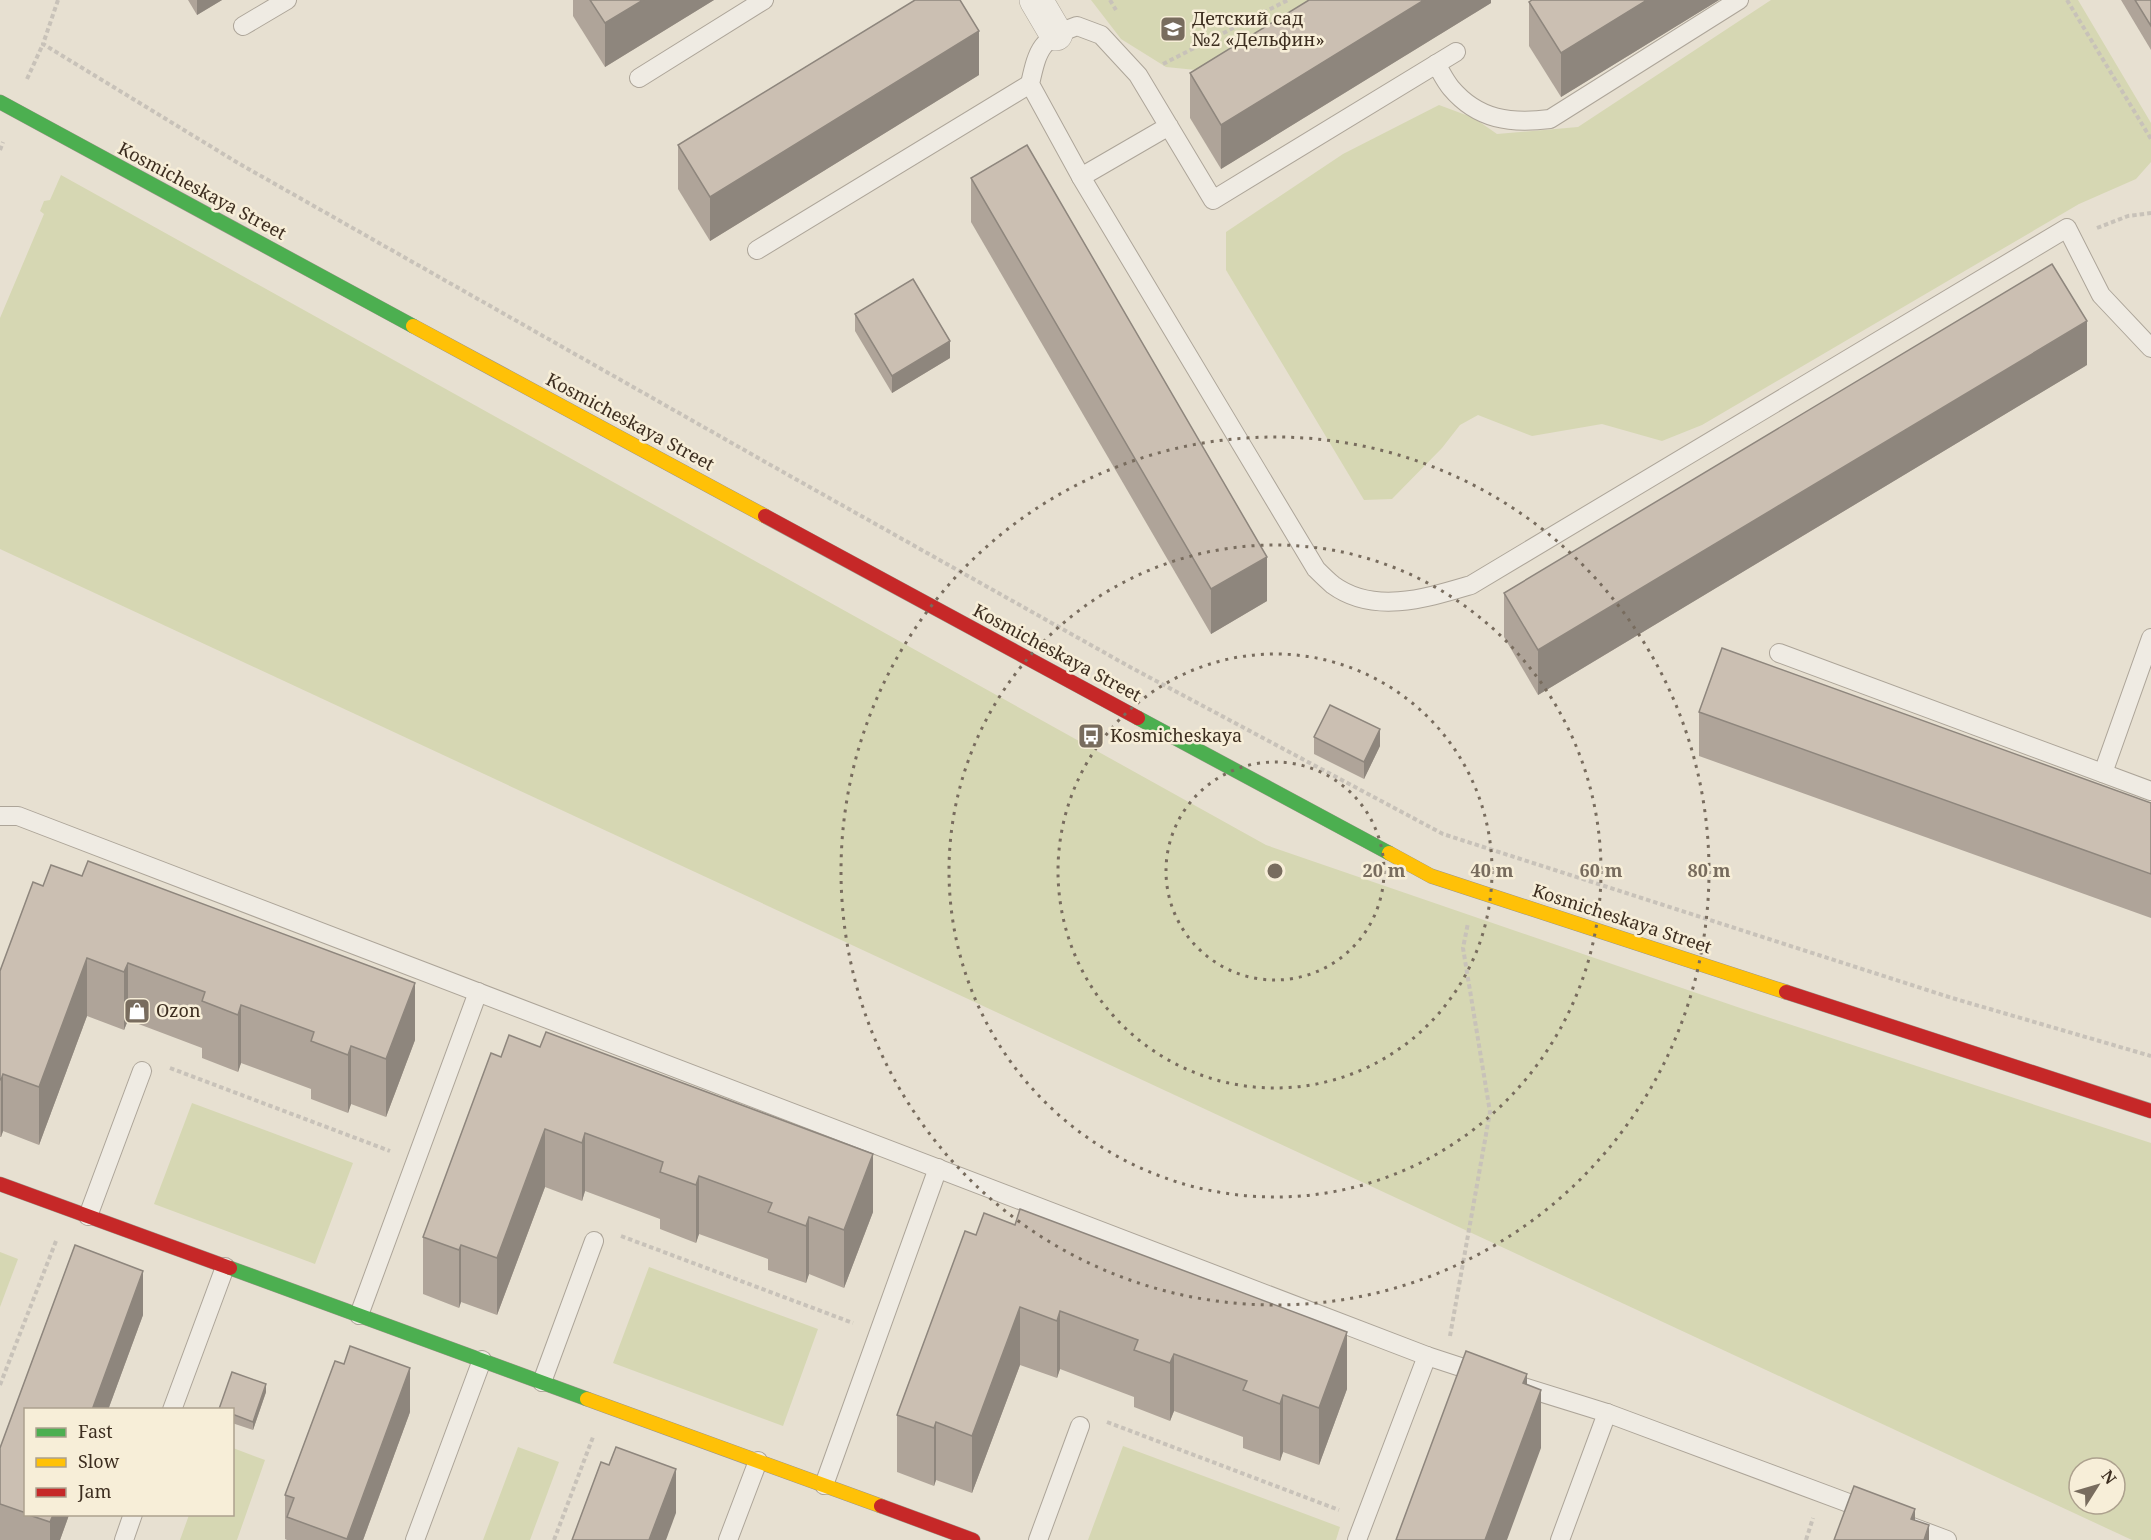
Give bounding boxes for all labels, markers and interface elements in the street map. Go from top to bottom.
place label: Детский сад №2 «Дельфин» [1192,6,1325,51]
school or university icon: Детский сад №2 «Дельфин» [1158,14,1188,44]
street label: Kosmicheskaya Street [114,136,291,245]
street label: Kosmicheskaya Street [542,367,719,476]
street label: Kosmicheskaya Street [969,598,1146,707]
bus stop icon: Kosmicheskaya [1076,721,1106,751]
place label: Kosmicheskaya [1110,723,1242,747]
text: 20 m [1363,858,1406,882]
text: 40 m [1471,858,1514,882]
text: 60 m [1580,858,1623,882]
text: 80 m [1688,858,1731,882]
centre of rings [1265,861,1285,881]
street label: Kosmicheskaya Street [1530,878,1715,958]
shop icon: Ozon [122,996,152,1026]
place label: Ozon [156,998,201,1022]
legend [24,1408,234,1516]
text: Fast [78,1419,113,1443]
text: Slow [78,1449,120,1473]
north arrow [2067,1456,2127,1516]
text: N [2096,1465,2122,1489]
text: Jam [77,1479,112,1503]

